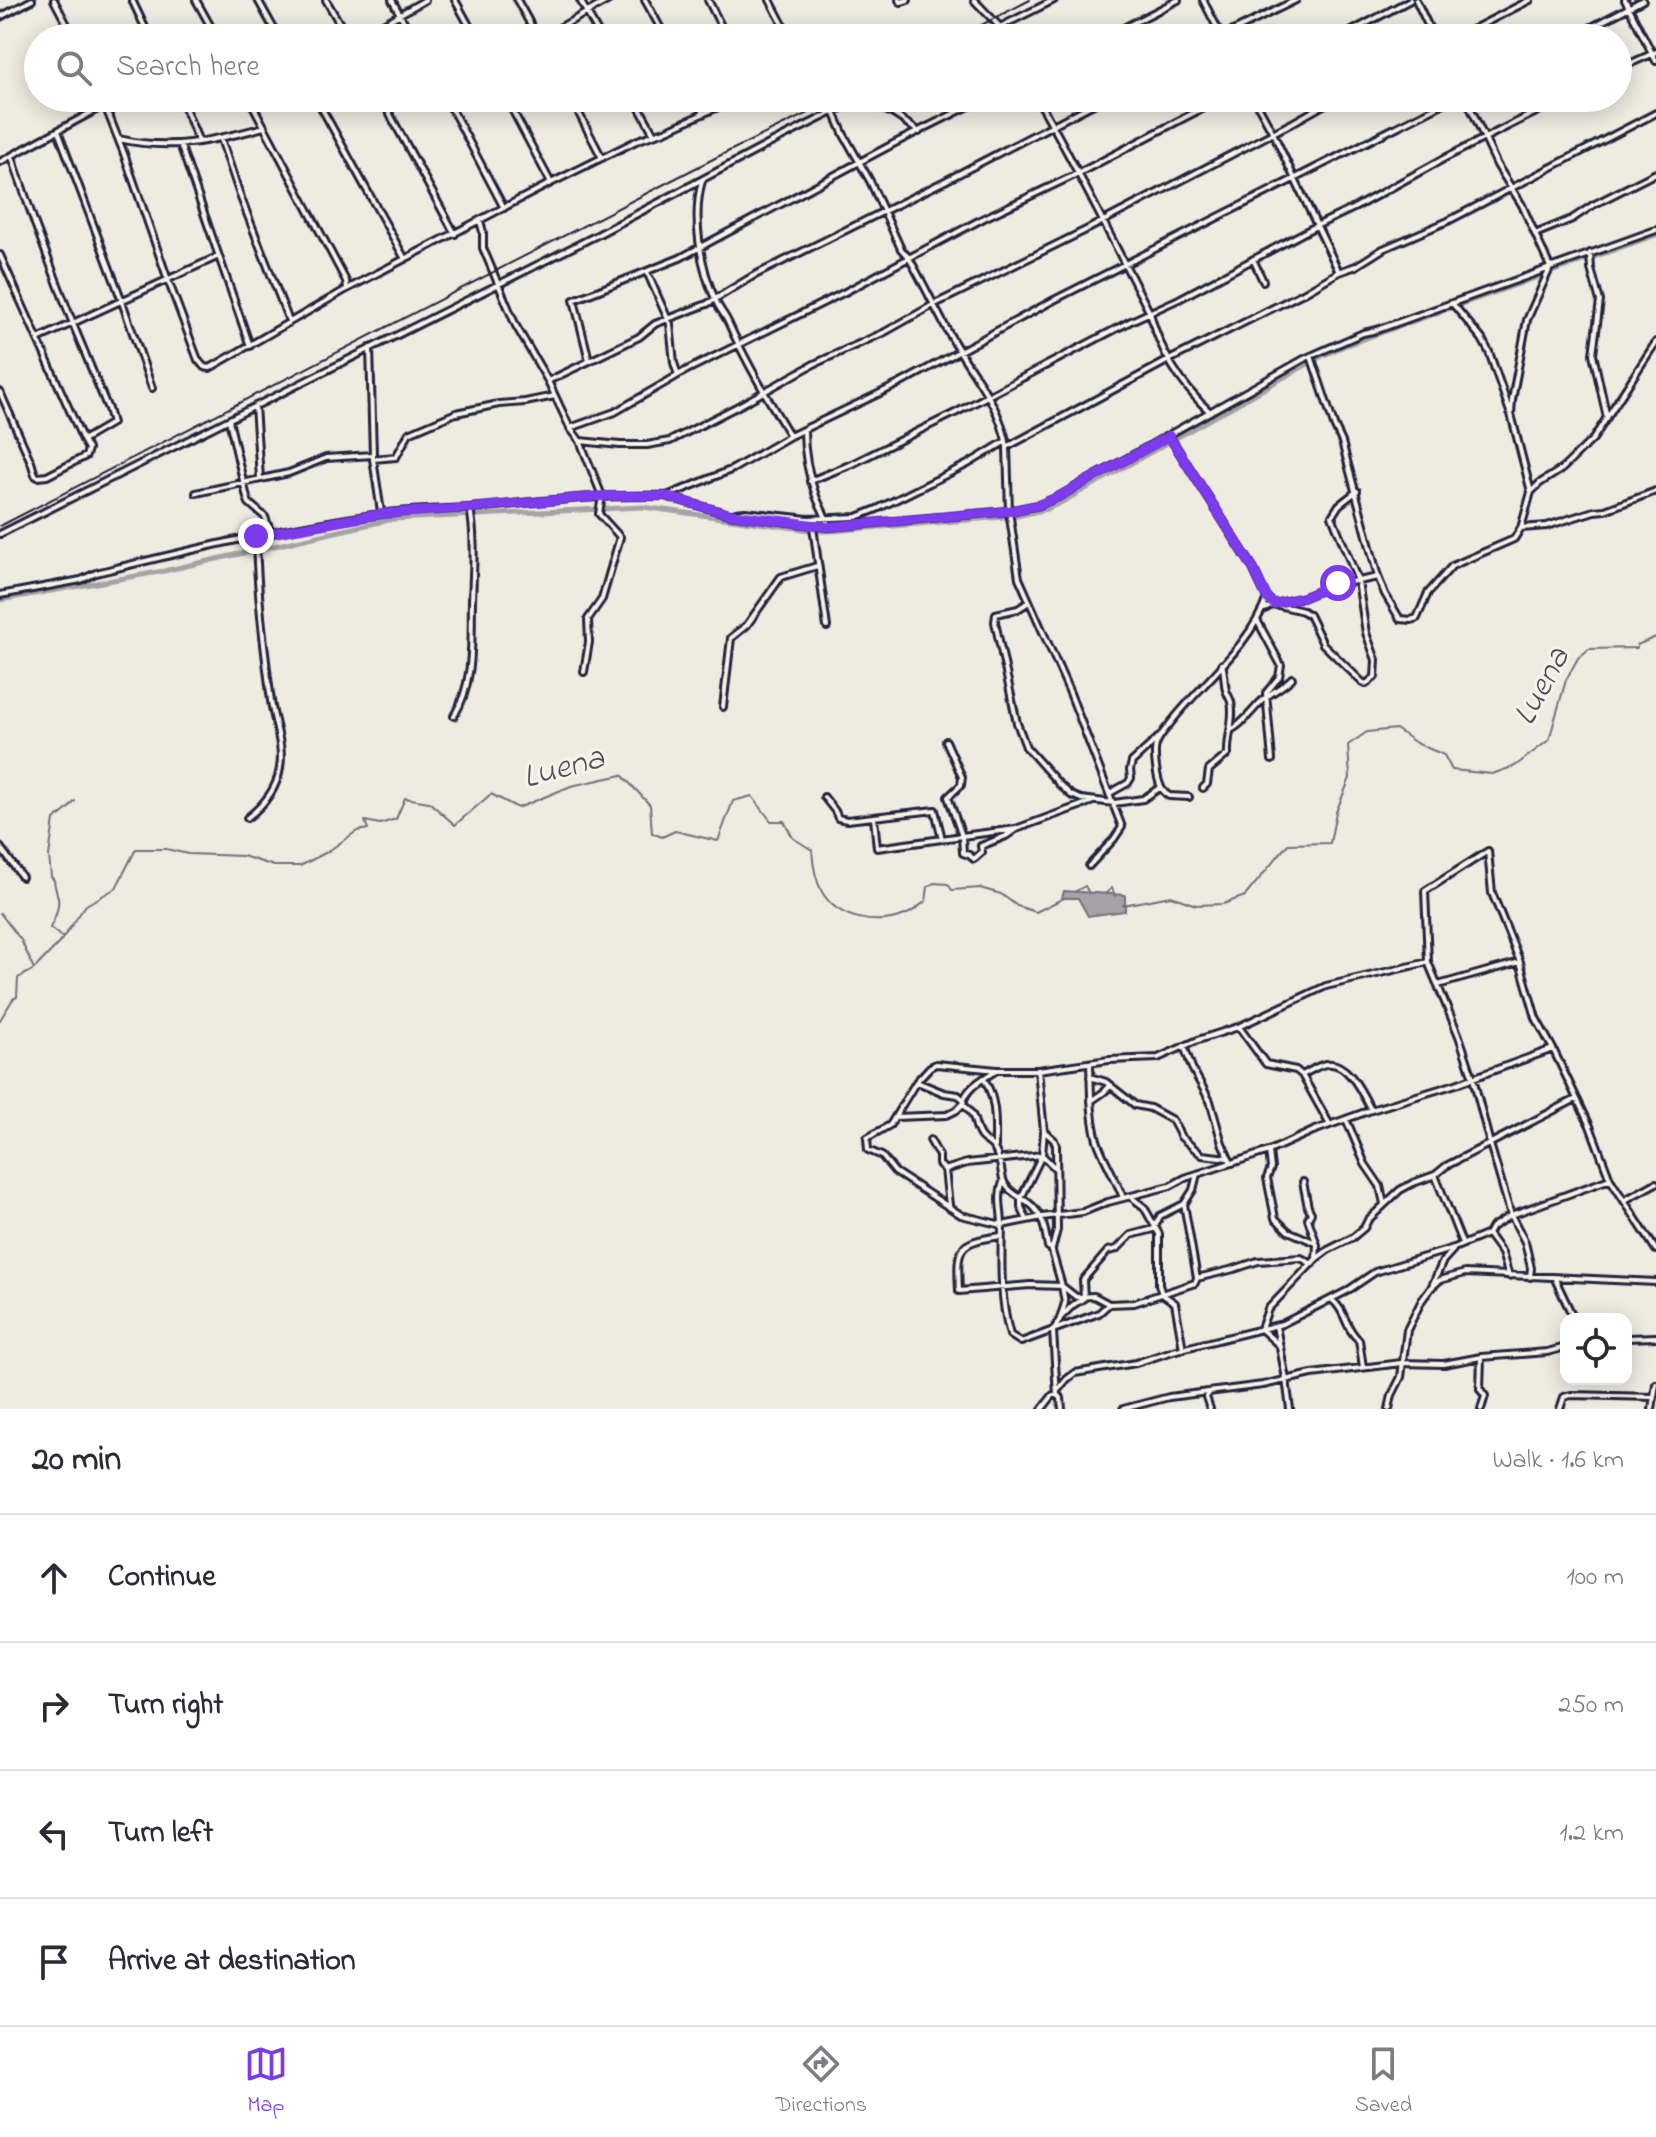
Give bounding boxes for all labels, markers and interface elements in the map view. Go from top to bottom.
search box [24,24,1632,112]
icon: search [52,46,96,90]
text: Search here [116,46,260,90]
route end [238,518,274,554]
route start [1320,565,1356,601]
water label: Luena [1502,638,1585,735]
water label: Luena [518,734,611,804]
map controls [1560,1313,1632,1385]
button: locate [1560,1313,1632,1385]
text: 20 min [32,1436,121,1486]
text: Walk · 1.6 km [1492,1442,1624,1480]
icon: ahead [32,1556,76,1600]
text: Continue [108,1556,216,1600]
text: 100 m [1567,1559,1624,1597]
icon: right [32,1684,76,1728]
text: Turn right [108,1684,223,1728]
text: 250 m [1558,1687,1624,1725]
icon: left [32,1812,76,1856]
text: Turn left [108,1812,213,1856]
text: 1.2 km [1559,1815,1624,1853]
icon: arrive [32,1940,76,1984]
text: Arrive at destination [108,1940,356,1984]
tab: Map [244,2042,288,2122]
tab: Directions [776,2042,867,2122]
tab: Saved [1355,2042,1412,2122]

